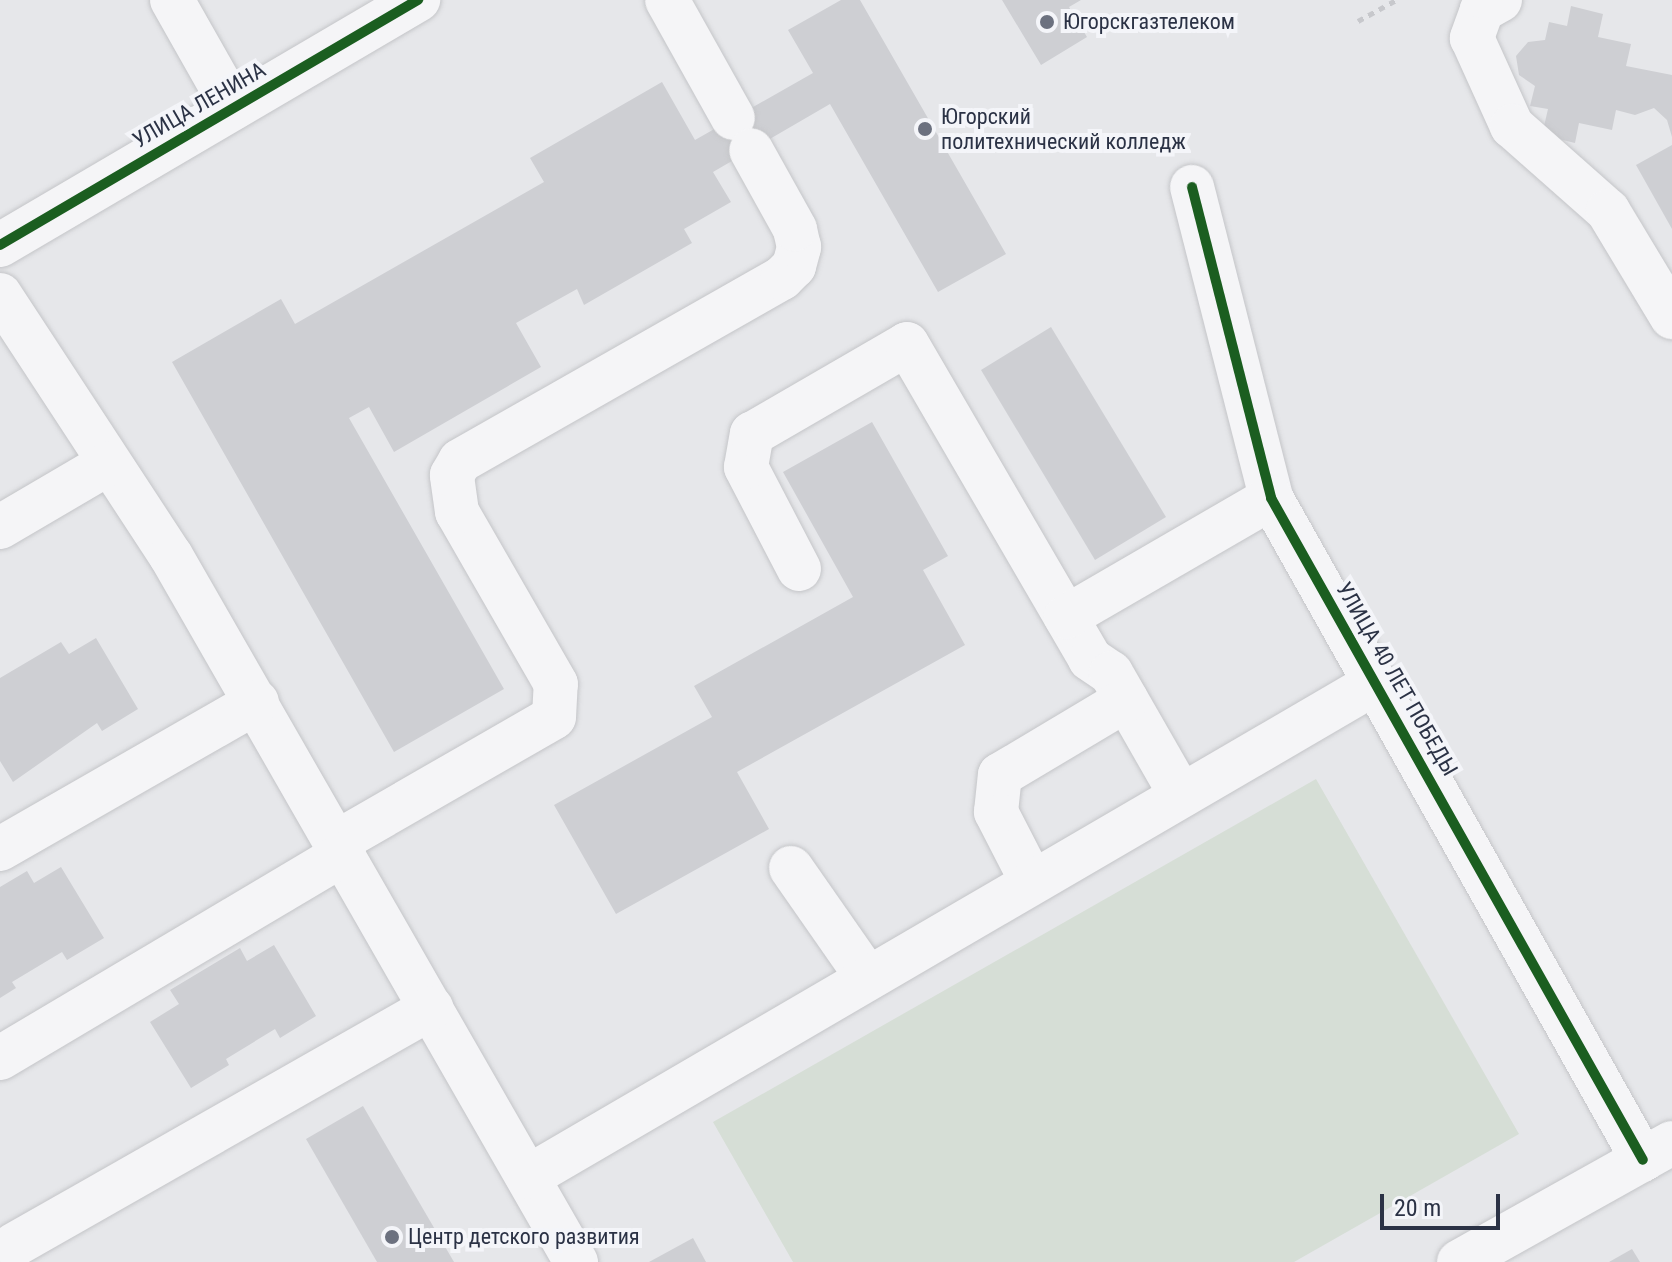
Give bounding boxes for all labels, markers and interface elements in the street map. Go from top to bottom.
place label: Югорскгазтелеком [1063,9,1235,35]
marker: Югорскгазтелеком [1038,13,1056,31]
street label: УЛИЦА ЛЕНИНА [128,56,270,154]
place label: Югорский политехнический колледж [941,103,1186,154]
marker: Югорский политехнический колледж [916,120,934,138]
street label: УЛИЦА 40 ЛЕТ ПОБЕДЫ [1331,577,1463,781]
scale bar [1384,1178,1504,1228]
text: 20 m [1394,1194,1441,1222]
place label: Центр детского развития [408,1224,640,1250]
marker: Центр детского развития [383,1228,401,1246]

